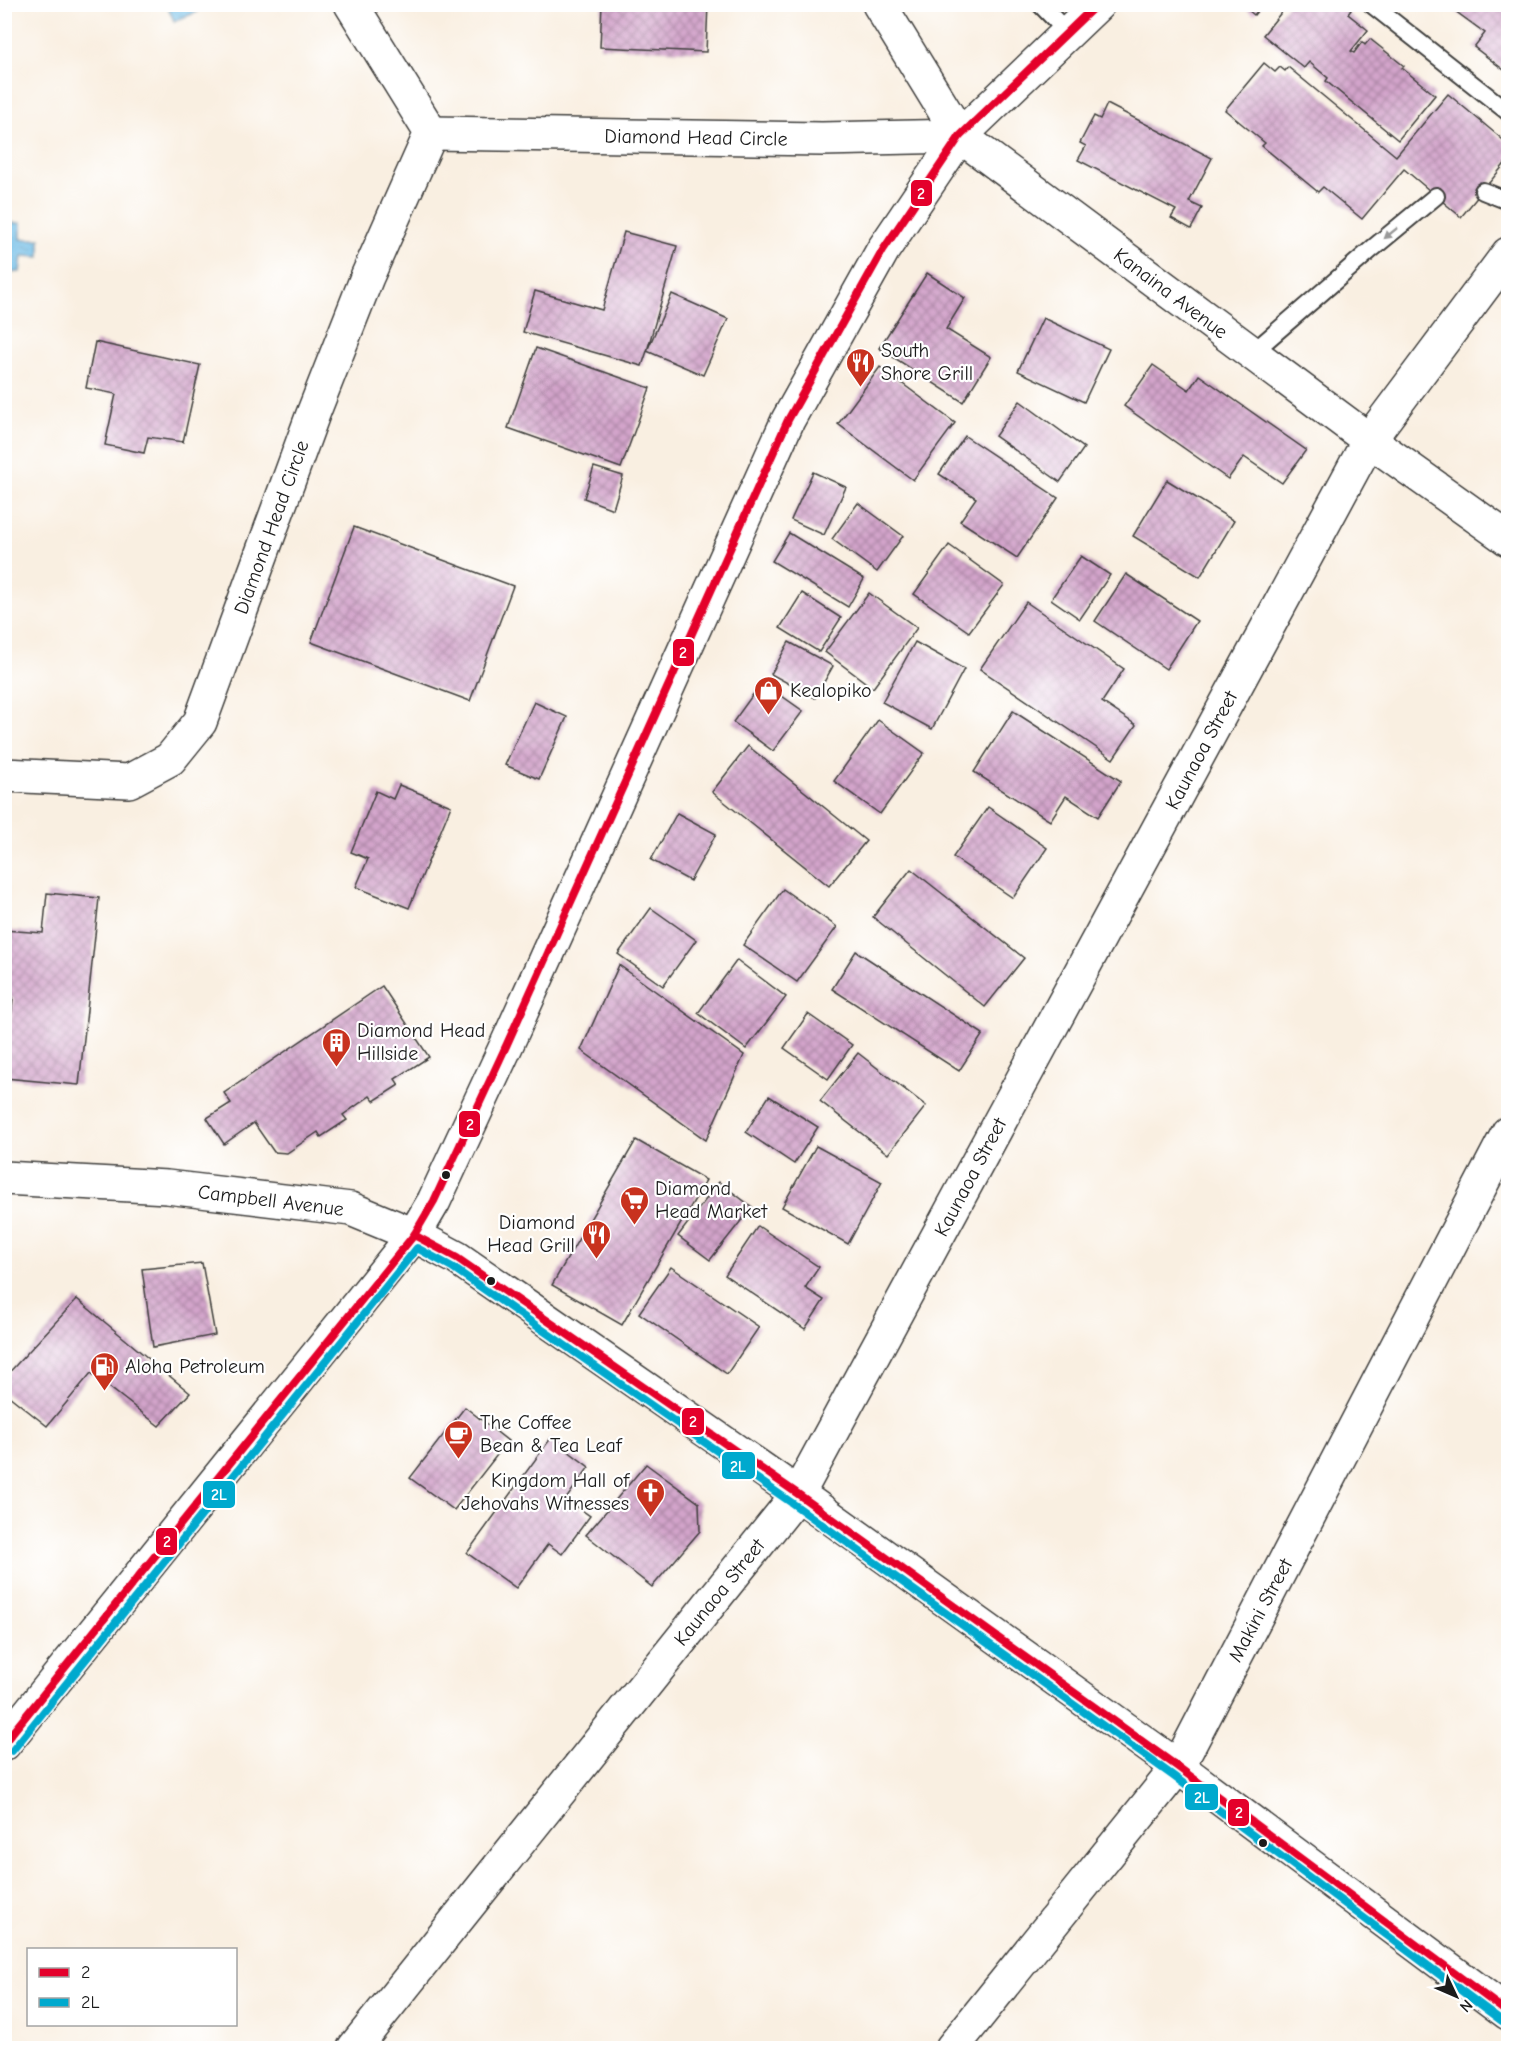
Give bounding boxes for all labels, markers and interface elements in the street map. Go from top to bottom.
street label: Diamond Head Circle [604,124,788,151]
line badge: 2 [910,179,933,207]
text: 2 [917,185,925,203]
one-way arrow [1383,226,1398,239]
street label: Kanaina Avenue [1109,243,1232,344]
place label: South Shore Grill [881,339,973,385]
restaurant icon: South Shore Grill [844,346,876,388]
street label: Diamond Head Circle [229,437,314,617]
line badge: 2 [672,638,695,667]
text: 2 [679,644,687,662]
shop icon: Kealopiko [753,674,785,716]
place label: Kealopiko [790,679,872,702]
street label: Kaunaoa Street [1161,686,1243,813]
place label: Diamond Head Hillside [357,1019,485,1065]
building icon: Diamond Head Hillside [320,1026,352,1068]
line badge: 2 [458,1110,481,1138]
street label: Kaunaoa Street [930,1113,1012,1240]
text: 2 [466,1116,474,1134]
unlabelled marker [440,1169,452,1181]
place label: Diamond Head Market [655,1177,768,1223]
street label: Campbell Avenue [197,1180,345,1221]
supermarket icon: Diamond Head Market [618,1184,650,1226]
place label: Diamond Head Grill [487,1211,575,1257]
restaurant icon: Diamond Head Grill [580,1218,612,1260]
unlabelled marker [485,1275,497,1287]
fuel station icon: Aloha Petroleum [88,1350,120,1392]
place label: Aloha Petroleum [125,1355,265,1378]
line badge: 2 [681,1407,705,1436]
place label: The Coffee Bean & Tea Leaf [480,1411,623,1457]
text: 2 [689,1413,697,1431]
cafe icon: The Coffee Bean & Tea Leaf [443,1418,475,1460]
line badge: 2L [721,1451,756,1480]
text: 2L [730,1458,746,1476]
place label: Kingdom Hall of Jehovahs Witnesses [461,1469,630,1515]
church icon: Kingdom Hall of Jehovahs Witnesses [634,1476,666,1518]
line badge: 2L [202,1480,236,1509]
text: 2L [211,1486,227,1504]
line badge: 2 [155,1527,178,1556]
text: 2 [163,1533,171,1551]
street label: Kaunaoa Street [669,1533,770,1650]
street label: Makini Street [1224,1554,1298,1666]
line badge: 2L [1184,1783,1219,1811]
text: 2L [1194,1789,1210,1807]
line badge: 2 [1227,1798,1250,1827]
text: 2 [1235,1804,1243,1822]
unlabelled marker [1257,1837,1269,1849]
legend [27,1948,237,2026]
text: 2 [81,1962,90,1983]
north arrow [1426,1966,1486,2026]
text: 2L [81,1992,99,2013]
text: N [1456,1996,1476,2016]

